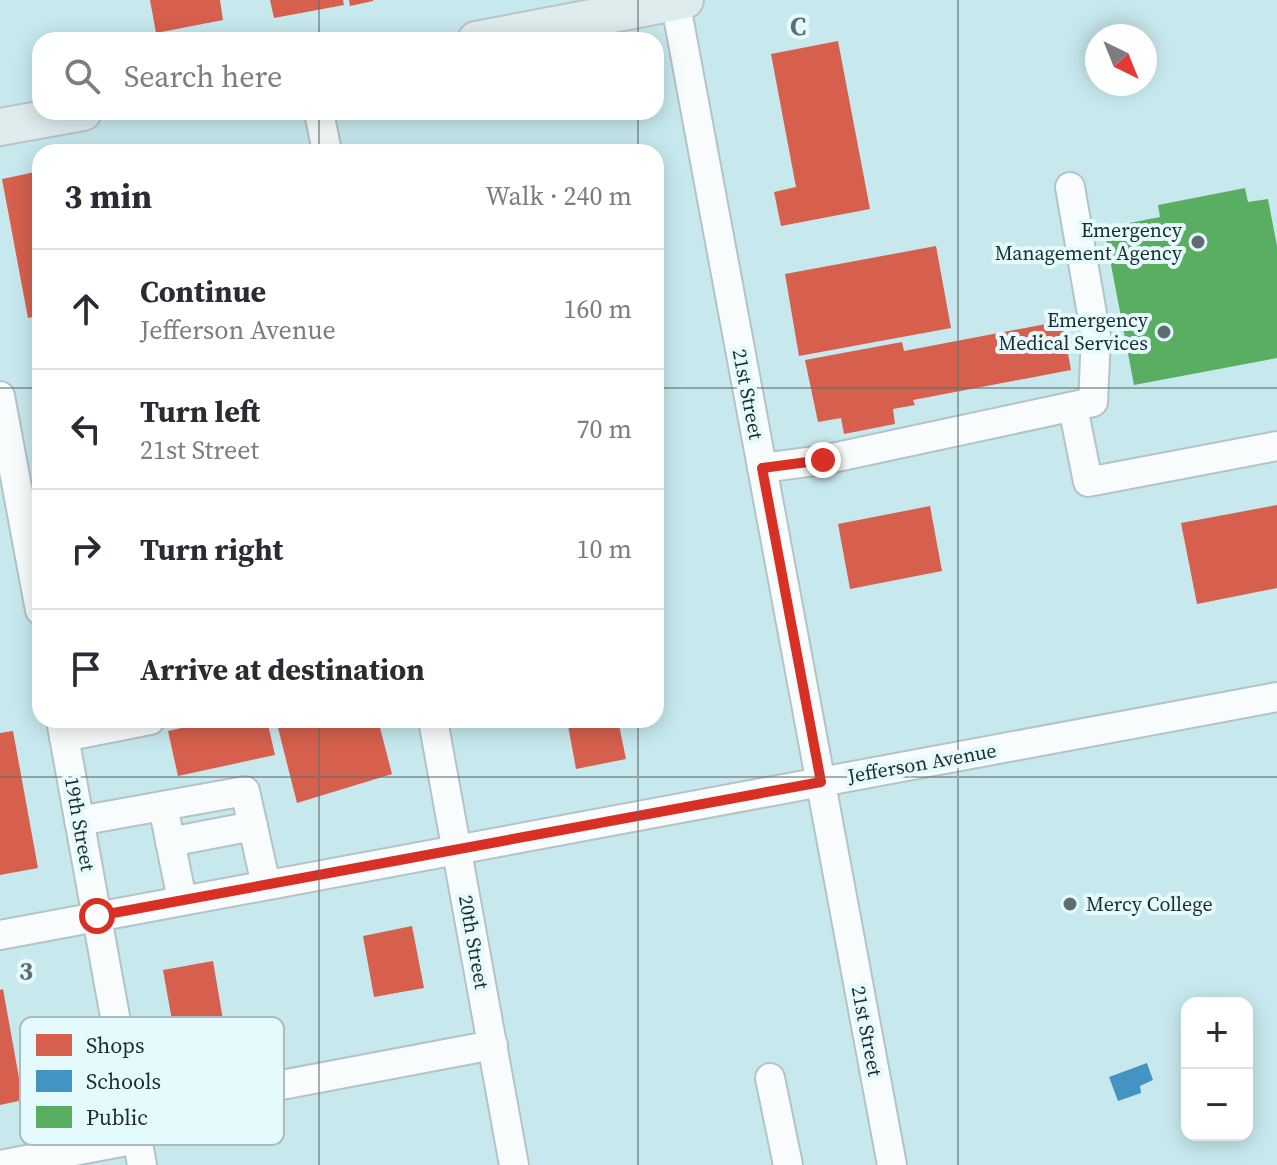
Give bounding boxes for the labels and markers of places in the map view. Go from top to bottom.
place label: Emergency Management Agency [995,216,1183,267]
marker: Emergency Management Agency [1189,233,1207,251]
place label: Emergency Medical Services [999,306,1149,357]
marker: Emergency Medical Services [1155,323,1173,341]
place label: Mercy College [1086,890,1213,918]
marker: Mercy College [1061,895,1079,913]

